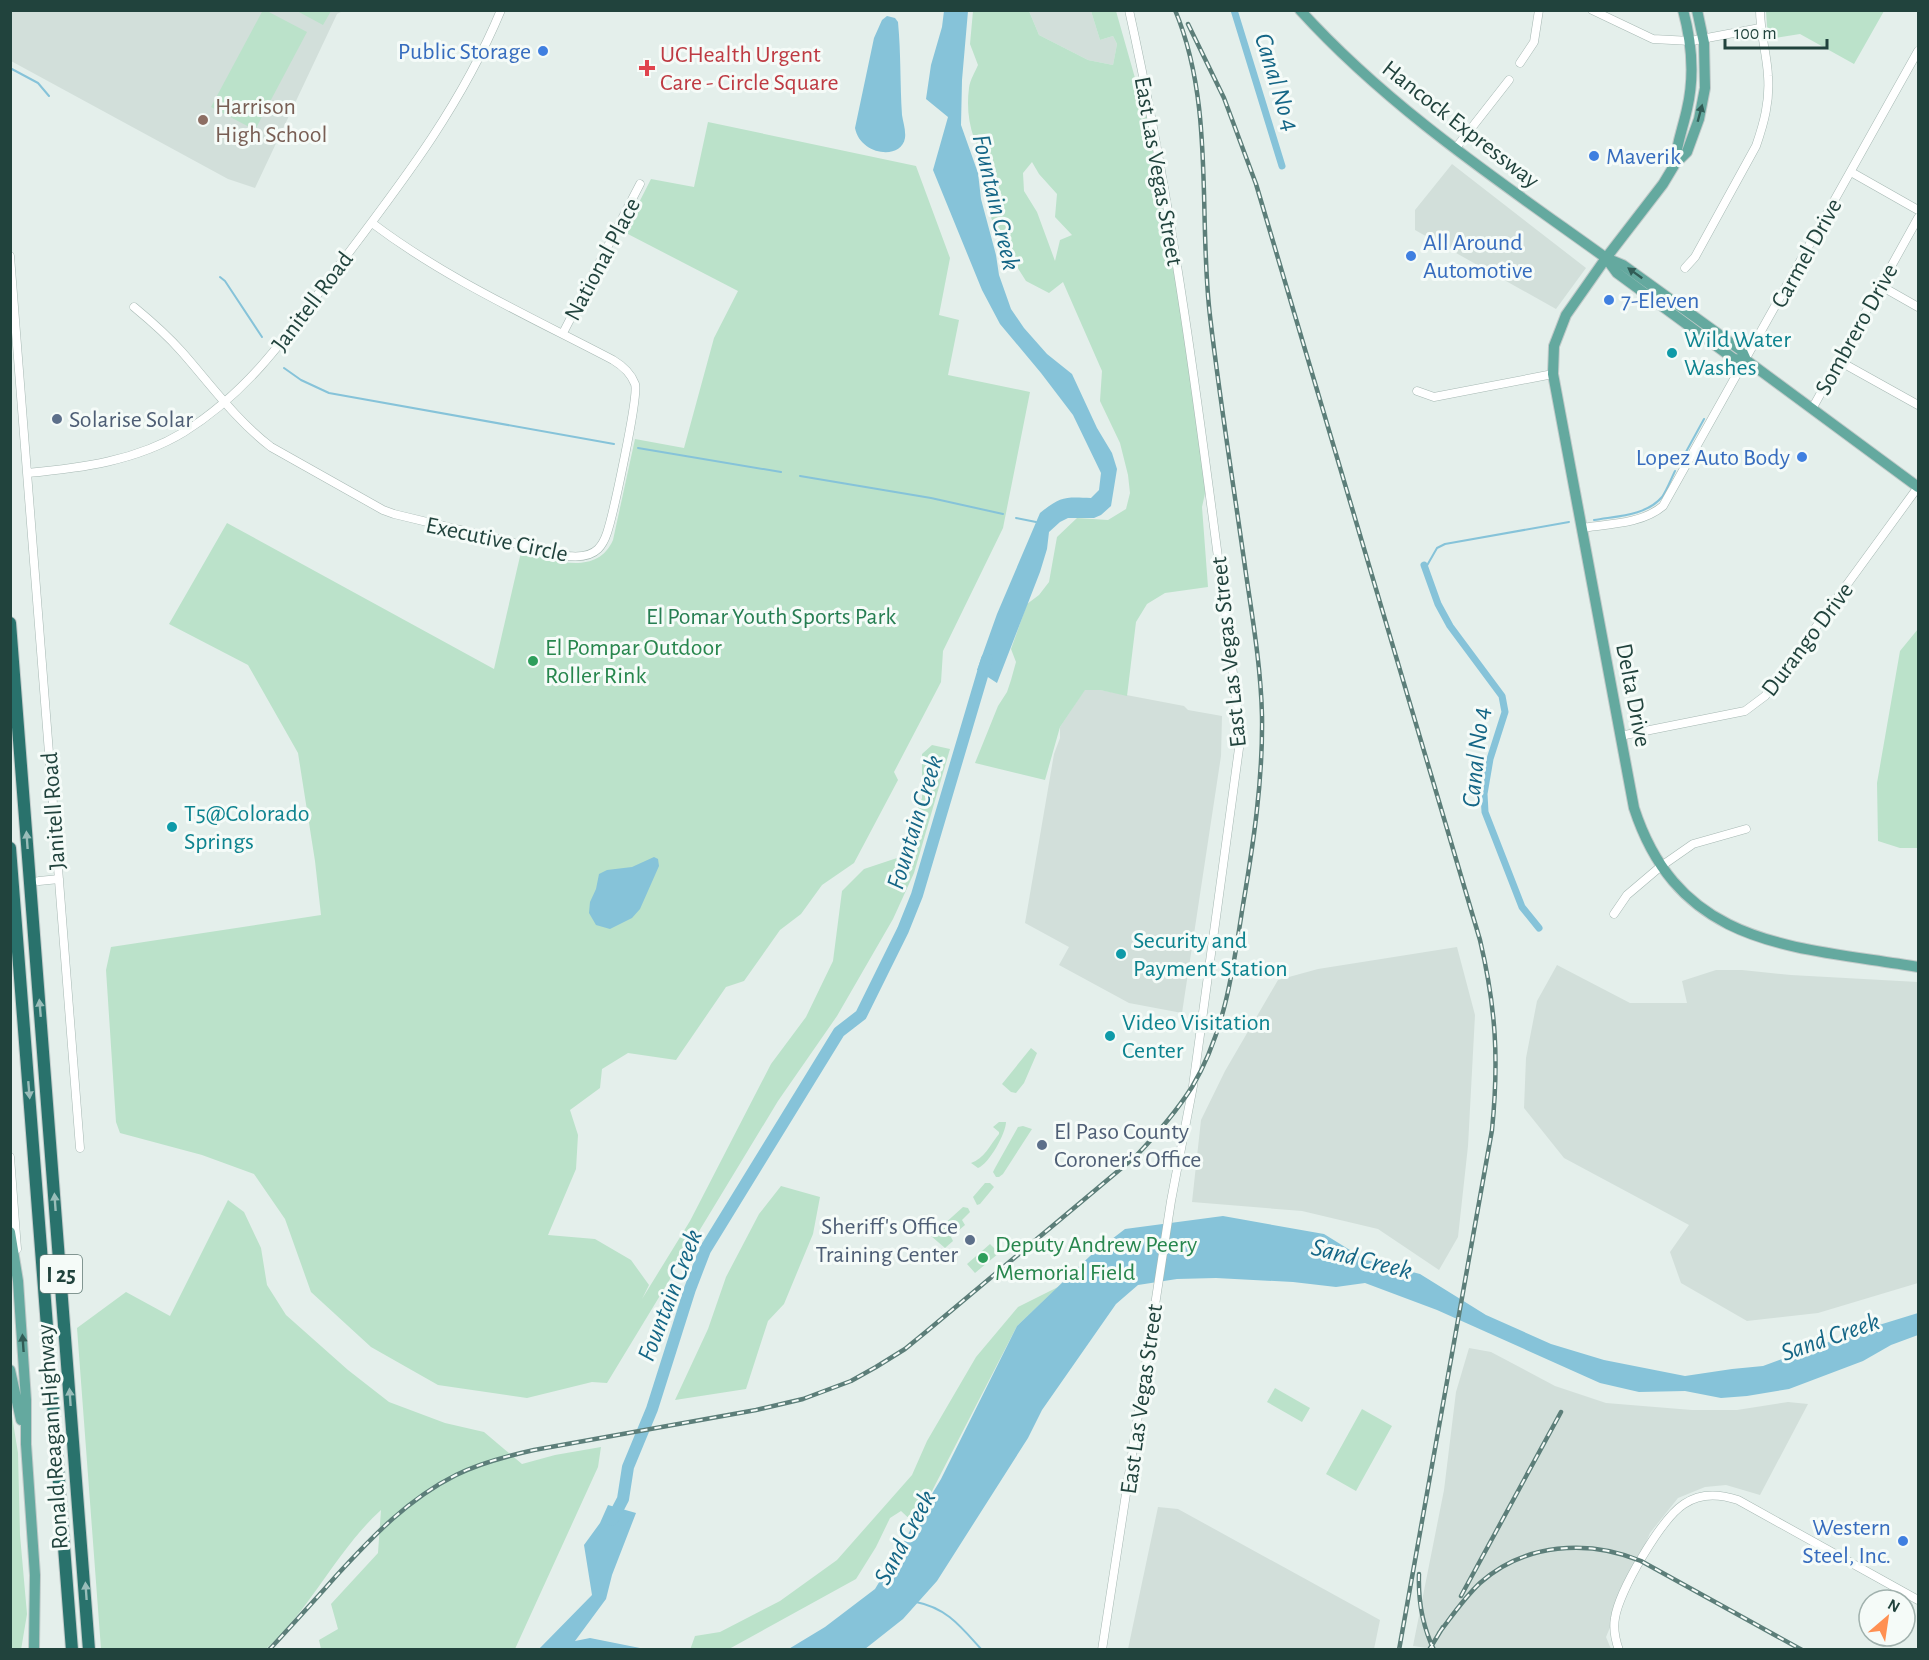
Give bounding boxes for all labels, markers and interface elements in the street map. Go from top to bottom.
scale bar [1725,12,1827,50]
text: 100 m [1734,25,1777,43]
water label: Canal No 4 [1250,30,1304,134]
place label: Public Storage [398,40,531,64]
place label: UCHealth Urgent Care - Circle Square [660,43,839,95]
marker: Public Storage [536,44,550,58]
street label: Hancock Expressway [1377,56,1543,193]
marker: UCHealth Urgent Care - Circle Square [638,59,656,77]
street label: East Las Vegas Street [1130,75,1187,268]
place label: Harrison High School [215,95,327,147]
one-way arrow [1696,104,1706,122]
marker: Harrison High School [196,113,210,127]
water label: Fountain Creek [968,132,1024,273]
place label: Maverik [1606,145,1681,169]
marker: Maverik [1587,149,1601,163]
street label: National Place [561,194,645,325]
street label: Carmel Drive [1767,195,1847,312]
place label: All Around Automotive [1423,231,1533,283]
street label: Janitell Road [268,247,358,356]
marker: All Around Automotive [1404,249,1418,263]
street label: Sombrero Drive [1811,260,1903,399]
one-way arrow [1627,267,1643,279]
place label: 7-Eleven [1621,289,1699,313]
marker: 7-Eleven [1602,293,1616,307]
place label: Wild Water Washes [1684,328,1791,380]
marker: Wild Water Washes [1665,346,1679,360]
place label: Solarise Solar [69,408,193,432]
marker: Solarise Solar [50,412,64,426]
place label: Lopez Auto Body [1636,446,1790,470]
marker: Lopez Auto Body [1795,450,1809,464]
street label: Executive Circle [424,513,570,567]
street label: East Las Vegas Street [1207,555,1251,748]
street label: Durango Drive [1757,578,1858,701]
park label: El Pomar Youth Sports Park [646,605,896,629]
place label: El Pompar Outdoor Roller Rink [545,636,722,688]
street label: Delta Drive [1611,641,1655,749]
marker: El Pompar Outdoor Roller Rink [526,654,540,668]
water label: Canal No 4 [1458,705,1494,809]
street label: Janitell Road [38,751,70,871]
water label: Fountain Creek [882,752,948,892]
place label: T5@Colorado Springs [184,802,310,854]
marker: T5@Colorado Springs [165,820,179,834]
one-way arrow [22,830,32,849]
place label: Security and Payment Station [1133,929,1288,981]
marker: Security and Payment Station [1114,947,1128,961]
one-way arrow [35,998,45,1017]
place label: Video Visitation Center [1122,1011,1271,1063]
marker: Video Visitation Center [1103,1029,1117,1043]
one-way arrow [24,1080,34,1099]
place label: El Paso County Coroner's Office [1054,1120,1201,1172]
marker: El Paso County Coroner's Office [1035,1138,1049,1152]
one-way arrow [50,1193,60,1212]
place label: Sheriff's Office Training Center [816,1215,958,1267]
water label: Fountain Creek [633,1226,707,1365]
marker: Sheriff's Office Training Center [963,1233,977,1247]
place label: Deputy Andrew Peery Memorial Field [995,1233,1197,1285]
water label: Sand Creek [1309,1234,1415,1284]
marker: Deputy Andrew Peery Memorial Field [976,1251,990,1265]
road number: I 25 [40,1255,82,1293]
street label: East Las Vegas Street [1117,1302,1167,1496]
water label: Sand Creek [1778,1308,1883,1366]
street label: Ronald Reagan Highway [33,1324,73,1550]
one-way arrow [18,1334,27,1353]
one-way arrow [66,1387,75,1406]
water label: Sand Creek [869,1486,940,1589]
place label: Western Steel, Inc. [1802,1516,1891,1568]
marker: Western Steel, Inc. [1896,1534,1910,1548]
one-way arrow [81,1582,90,1601]
north arrow [1857,1588,1917,1648]
text: N [1885,1596,1903,1615]

